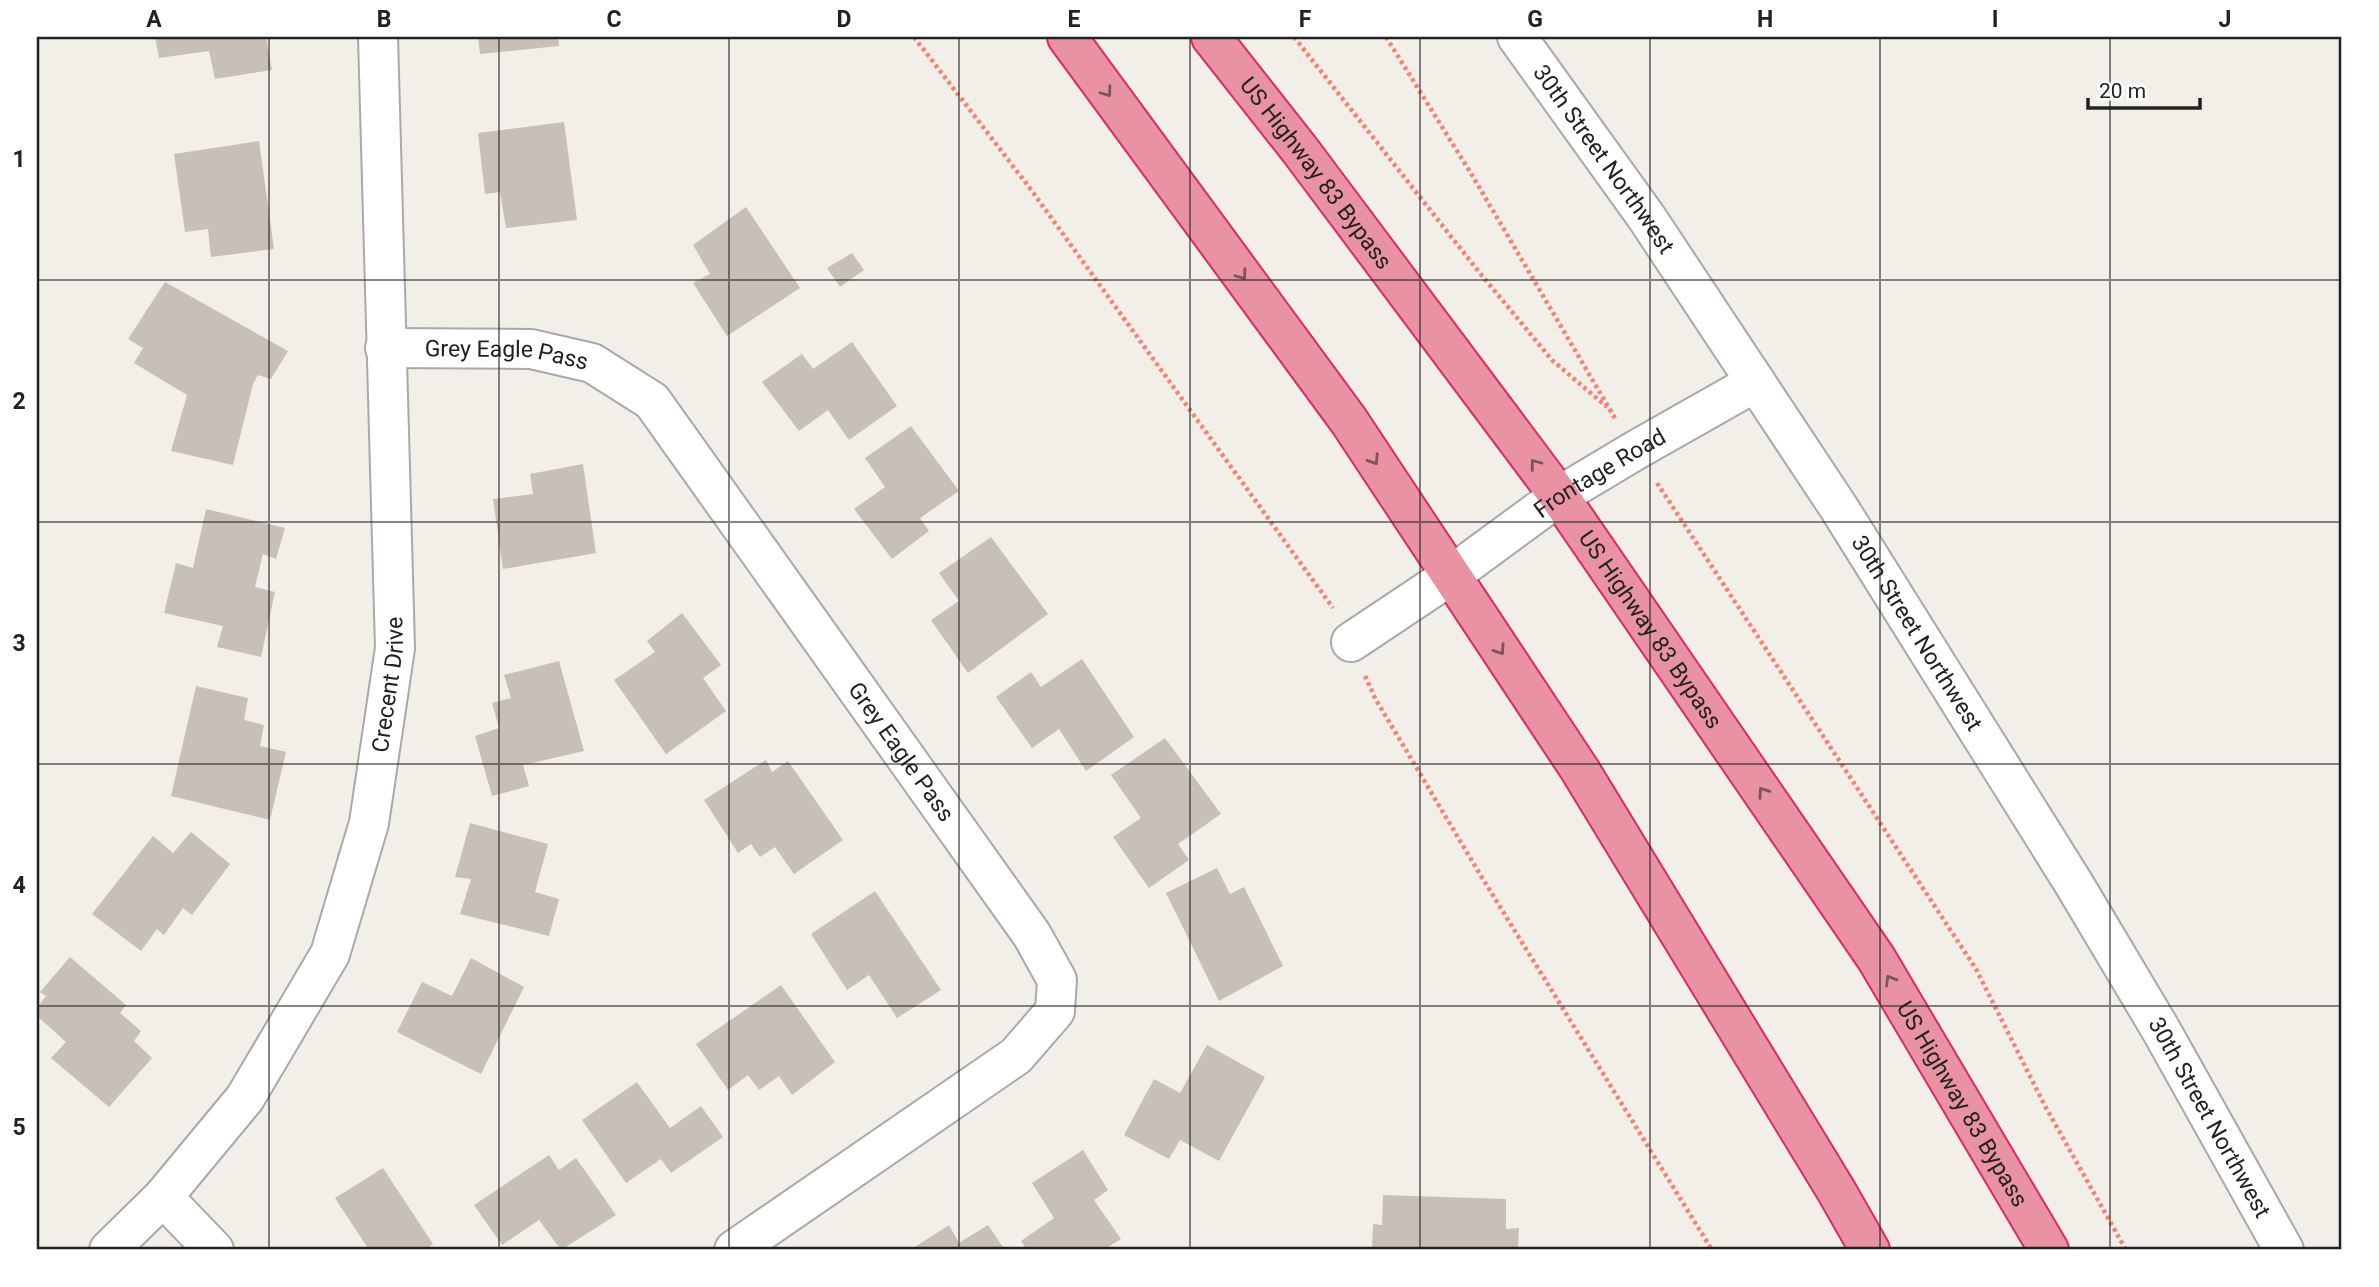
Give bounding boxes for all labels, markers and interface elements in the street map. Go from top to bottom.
text: A [146,6,162,33]
text: B [377,6,391,33]
text: C [606,6,622,33]
text: D [837,6,851,33]
text: E [1068,6,1081,33]
text: F [1299,6,1312,33]
text: G [1527,6,1543,33]
text: H [1757,6,1773,33]
text: I [1992,6,1998,33]
text: J [2219,6,2231,33]
street label: 30th Street Northwest [1527,60,1680,259]
scale bar [2088,66,2200,110]
street label: US Highway 83 Bypass [1234,72,1397,275]
text: 20 m [2099,79,2146,103]
one-way arrow [1099,84,1112,97]
text: 1 [12,146,26,173]
one-way arrow [1234,267,1246,280]
street label: Grey Eagle Pass [425,335,591,376]
text: 2 [12,388,26,415]
street label: Frontage Road [1529,423,1671,524]
one-way arrow [1366,452,1379,465]
one-way arrow [1531,459,1543,472]
street label: US Highway 83 Bypass [1573,526,1728,734]
street label: 30th Street Northwest [1846,531,1988,736]
street label: Crecent Drive [367,616,409,754]
text: 3 [12,630,26,657]
one-way arrow [1491,642,1504,655]
street label: Grey Eagle Pass [842,677,960,827]
one-way arrow [1758,787,1771,800]
text: 4 [12,872,26,899]
one-way arrow [1885,975,1898,988]
street label: US Highway 83 Bypass [1891,997,2033,1212]
street label: 30th Street Northwest [2143,1013,2276,1222]
text: 5 [12,1114,26,1141]

